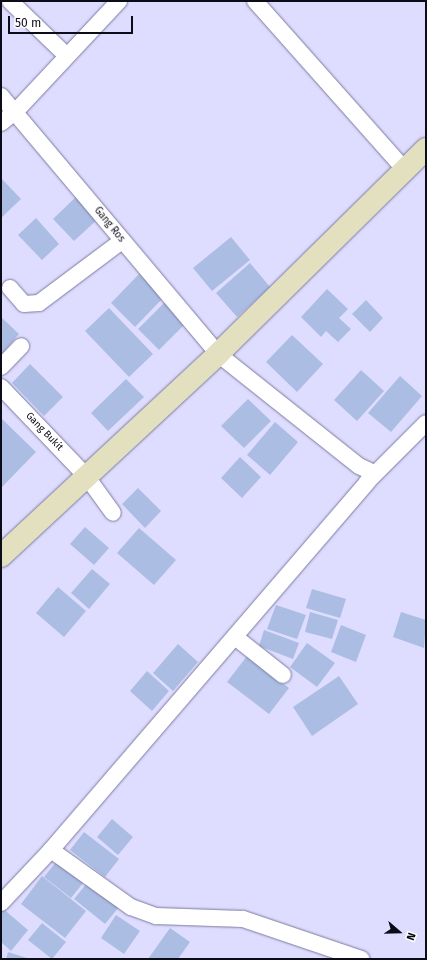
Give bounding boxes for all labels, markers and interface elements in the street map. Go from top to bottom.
scale bar [10,8,135,34]
text: 50 m [15,16,41,30]
street label: Gang Ros [91,205,127,245]
street label: Gang Bukit [23,410,65,454]
north arrow [379,912,419,952]
text: N [403,931,418,942]

